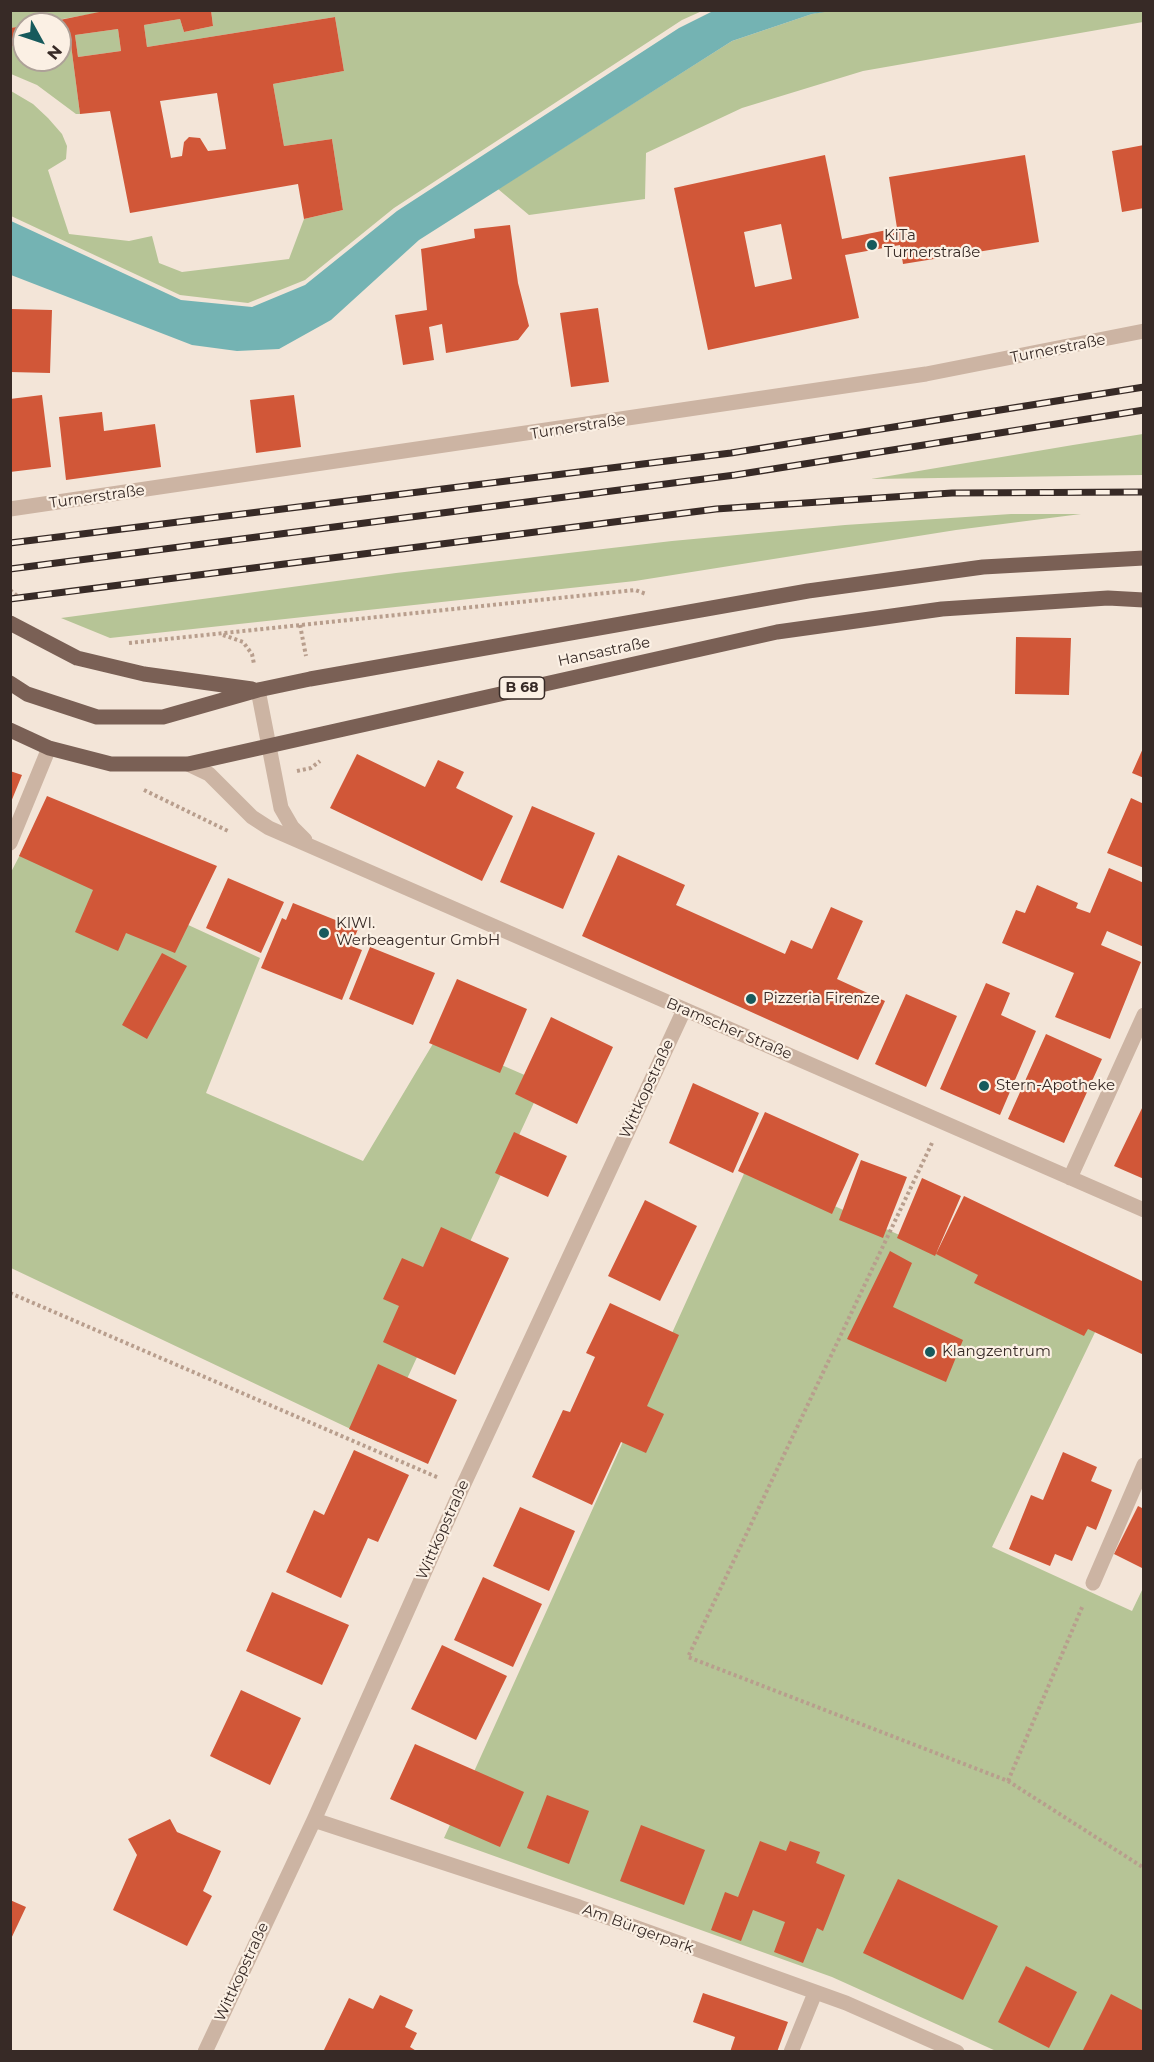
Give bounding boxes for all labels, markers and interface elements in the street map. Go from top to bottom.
north arrow [12,12,72,72]
text: N [43,42,66,64]
place label: KiTa Turnerstraße [884,227,980,262]
marker: KiTa Turnerstraße [865,238,879,252]
street label: Turnerstraße [1009,331,1107,367]
street label: Turnerstraße [529,411,627,443]
street label: Turnerstraße [48,481,146,513]
street label: Hansastraße [556,633,652,671]
road number: B 68 [500,677,544,699]
place label: KIWI. Werbeagentur GmbH [336,915,500,950]
marker: KIWI. Werbeagentur GmbH [317,926,331,940]
place label: Pizzeria Firenze [763,990,880,1008]
marker: Pizzeria Firenze [744,992,758,1006]
street label: Bramscher Straße [663,994,795,1064]
street label: Wittkopstraße [616,1037,678,1141]
place label: Stern-Apotheke [996,1077,1115,1095]
marker: Stern-Apotheke [977,1079,991,1093]
place label: Klangzentrum [942,1343,1051,1361]
marker: Klangzentrum [923,1345,937,1359]
street label: Wittkopstraße [413,1477,473,1583]
street label: Am Bürgerpark [580,1901,696,1957]
street label: Wittkopstraße [211,1920,273,2024]

